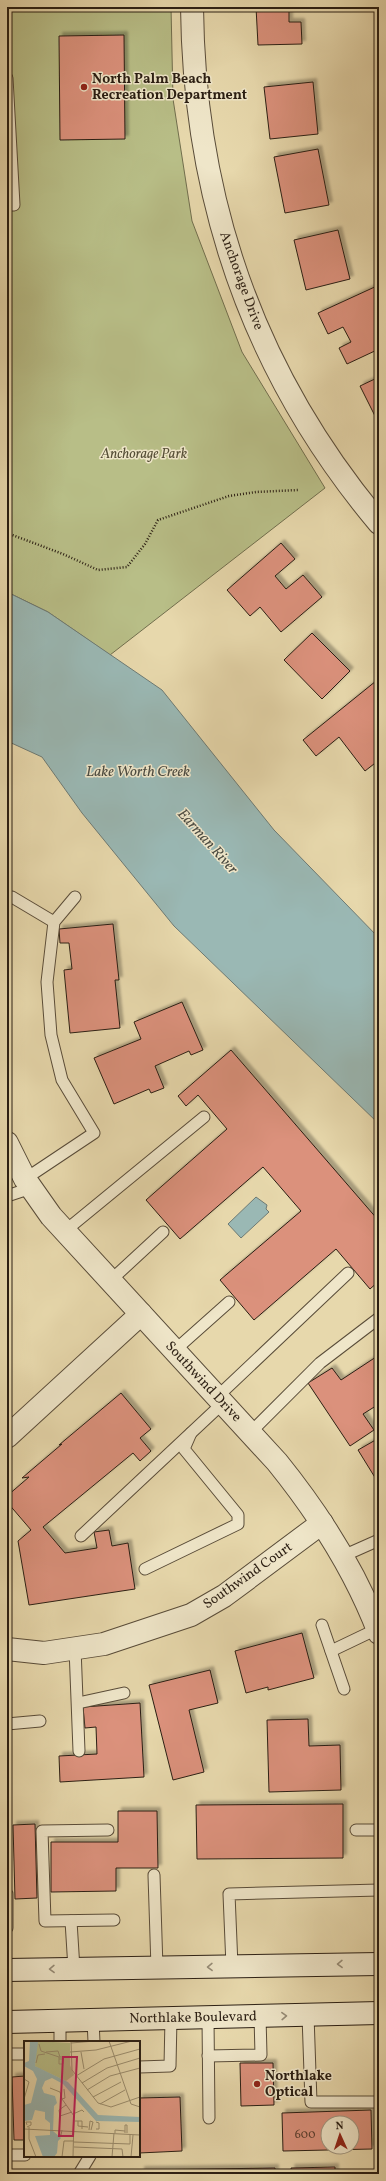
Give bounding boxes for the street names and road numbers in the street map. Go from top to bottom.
street label: Anchorage Drive [214,229,268,333]
street label: Southwind Drive [161,1337,246,1427]
street label: Southwind Court [199,1538,297,1614]
street label: Northlake Boulevard [129,2007,257,2029]

